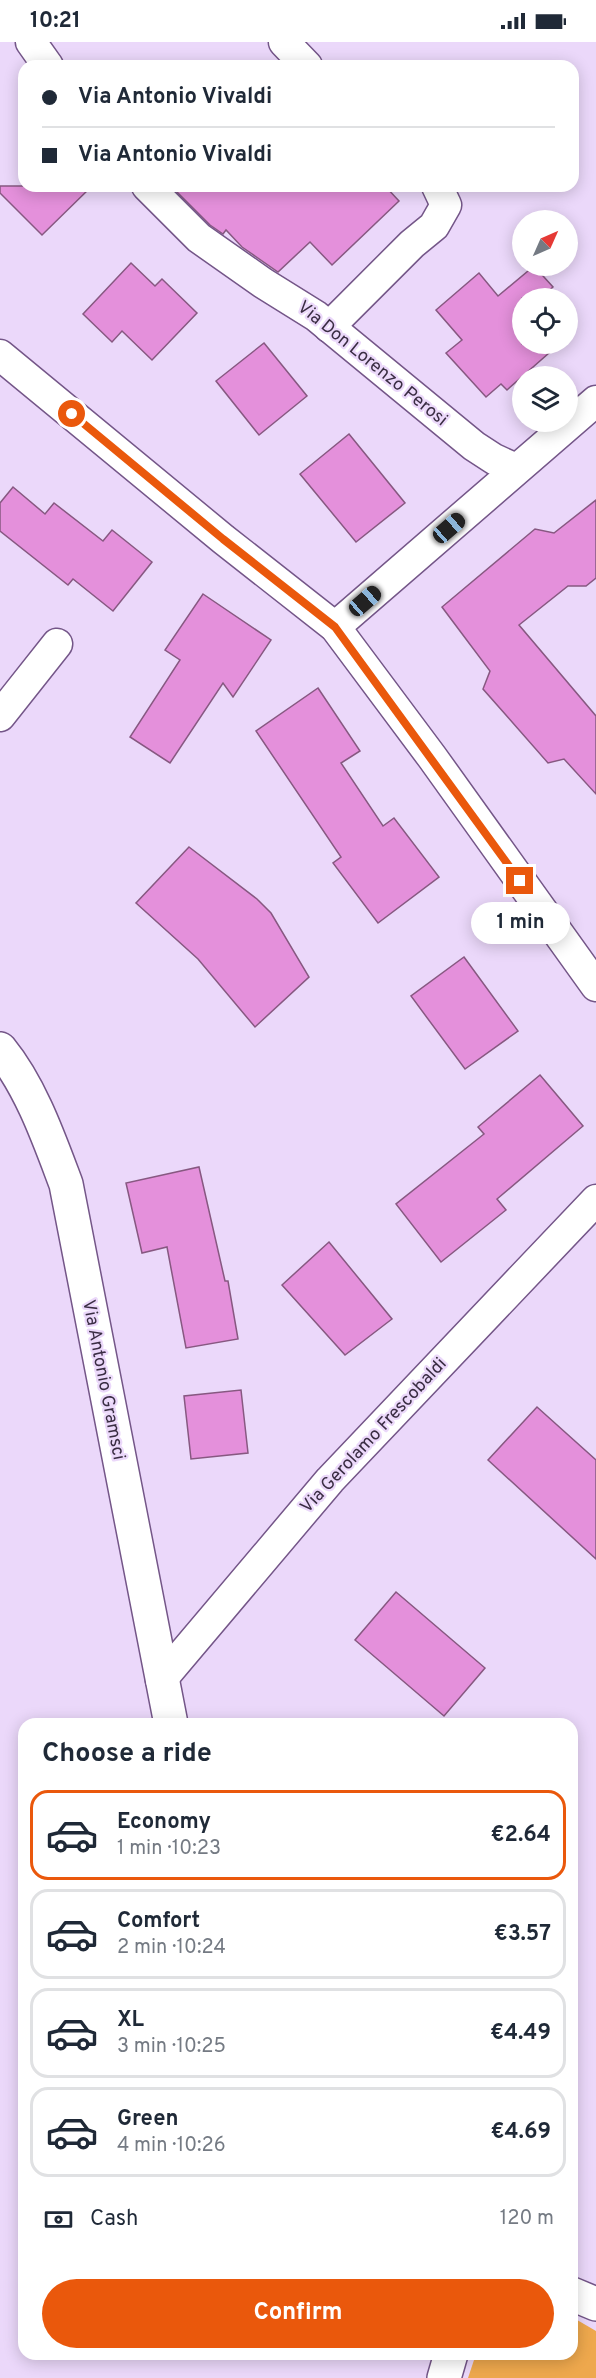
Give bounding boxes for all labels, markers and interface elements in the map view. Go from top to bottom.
text: 10:21 [30,8,81,35]
text: Via Antonio Vivaldi [78,84,272,111]
text: Via Antonio Vivaldi [78,142,272,169]
north arrow [512,210,578,276]
map controls [512,210,578,432]
button: locate [512,288,578,354]
street label: Via Don Lorenzo Perosi [292,296,452,432]
button: layers [512,366,578,432]
route start [58,400,85,427]
car [430,509,468,547]
car [346,582,384,620]
route end [506,867,533,894]
callout: 1 min [470,902,570,944]
text: 1 min [496,910,545,936]
street label: Via Antonio Gramsci [76,1298,130,1462]
street label: Via Gerolamo Frescobaldi [296,1353,452,1519]
text: Choose a ride [42,1737,212,1771]
icon: car [45,1808,99,1862]
text: Economy [117,1809,211,1836]
text: €2.64 [491,1822,551,1849]
text: 1 min · 10:23 [117,1836,221,1862]
icon: car [45,1907,99,1961]
text: Comfort [117,1908,200,1935]
text: €3.57 [494,1921,551,1948]
text: 2 min · 10:24 [117,1935,226,1961]
icon: car [45,2006,99,2060]
text: XL [117,2007,144,2034]
text: €4.49 [490,2020,551,2047]
text: 3 min · 10:25 [117,2034,226,2060]
icon: car [45,2105,99,2159]
text: Green [117,2106,179,2133]
text: €4.69 [491,2119,551,2146]
text: 4 min · 10:26 [117,2133,226,2159]
icon: cash [42,2203,75,2236]
text: Cash [90,2206,139,2233]
text: 120 m [500,2206,554,2232]
button: Confirm [42,2279,554,2348]

